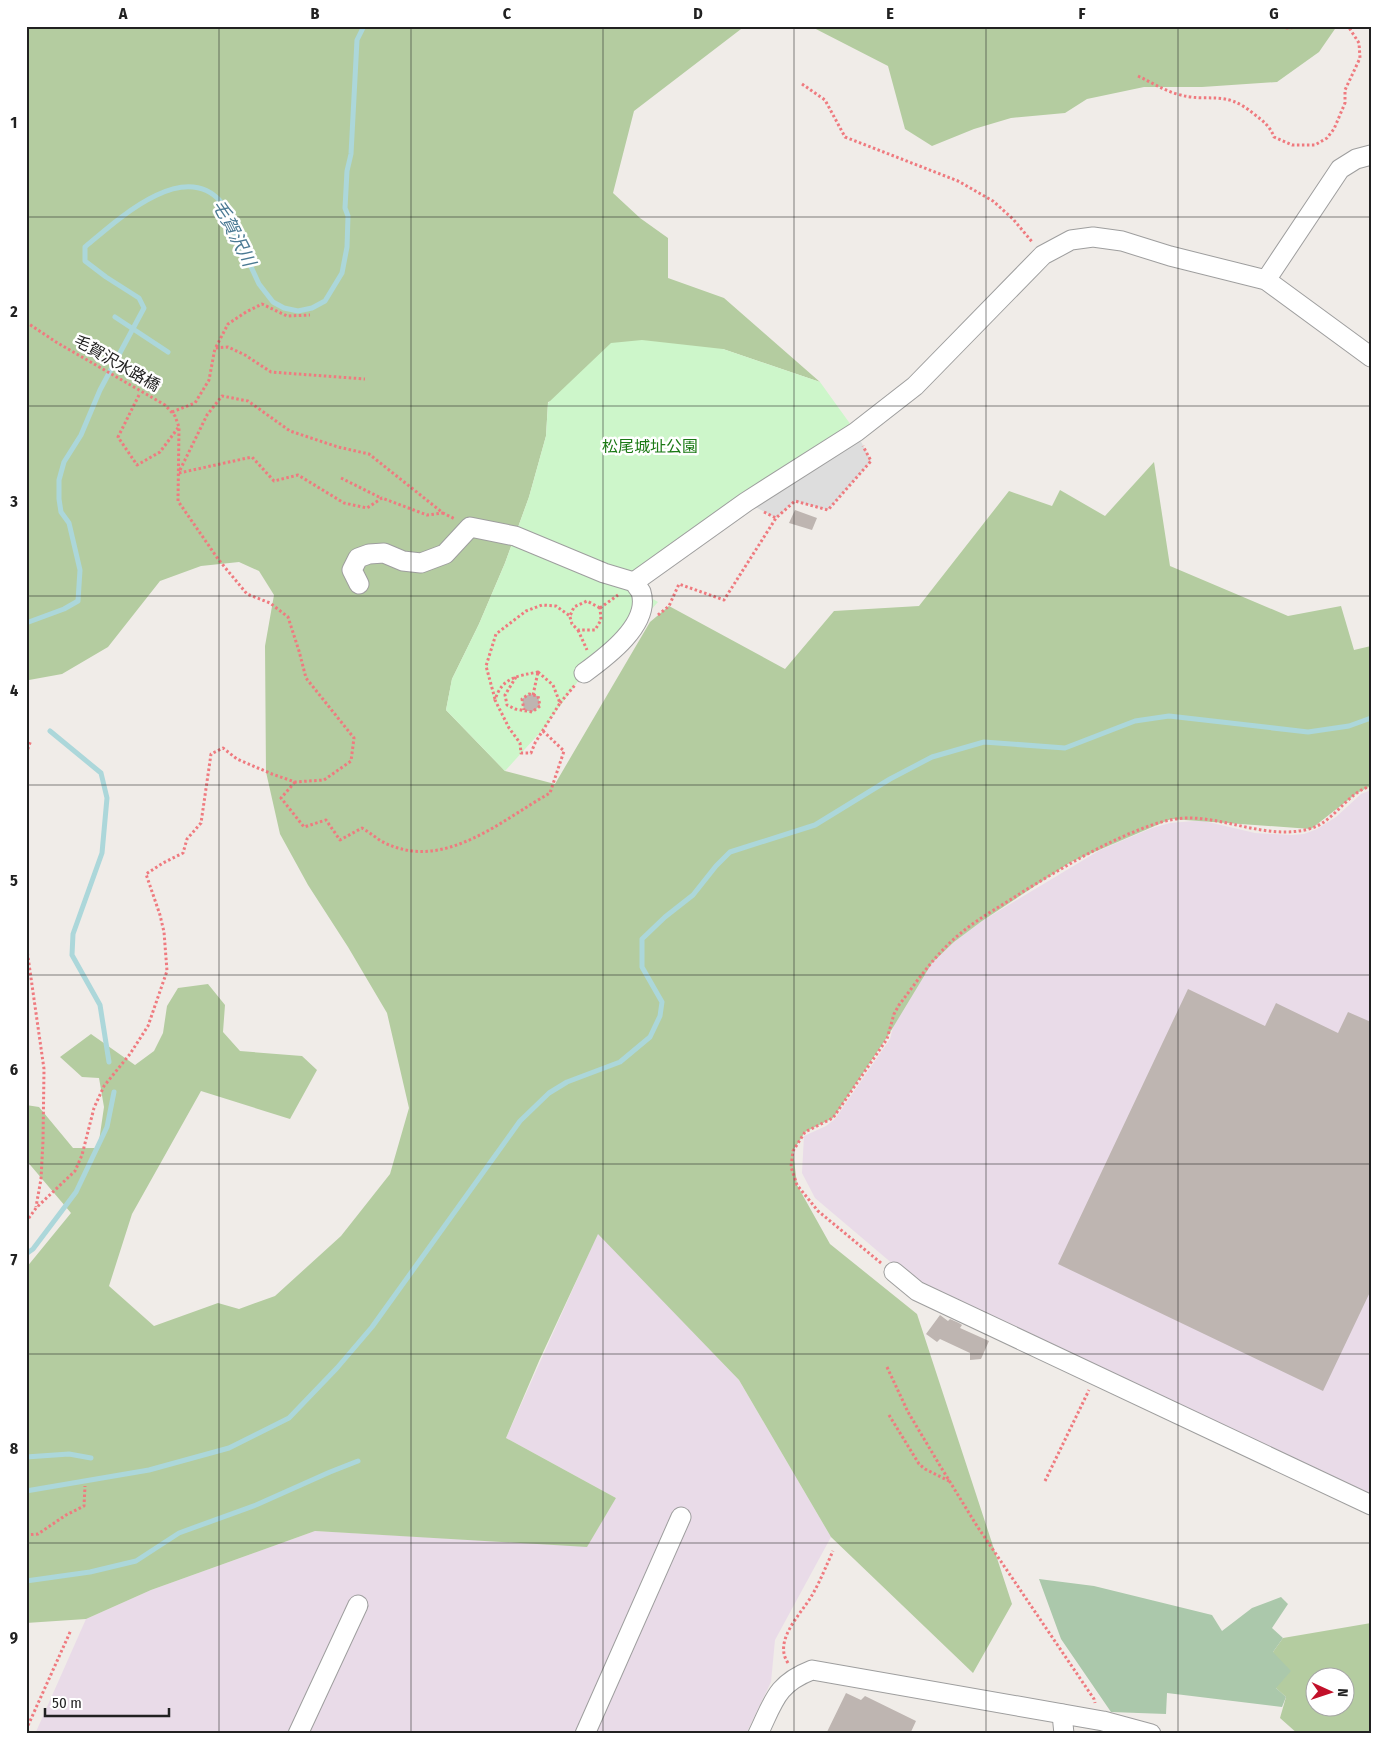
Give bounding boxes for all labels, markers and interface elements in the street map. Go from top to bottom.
text: A [118,4,128,23]
text: B [311,4,320,23]
text: C [503,4,512,23]
text: D [693,4,703,23]
text: E [886,4,894,23]
text: F [1078,4,1086,23]
text: G [1269,4,1279,23]
text: 1 [11,113,17,132]
water label: 毛賀沢川 [208,196,261,272]
text: 2 [9,302,18,321]
street label: 毛賀沢水路橋 [71,331,163,395]
park label: 松尾城址公園 [602,437,698,456]
text: 3 [9,492,18,511]
text: 4 [10,681,18,700]
text: 5 [10,871,18,890]
text: 6 [10,1060,18,1079]
text: 7 [11,1250,18,1269]
text: 8 [10,1439,19,1458]
text: 9 [10,1628,18,1647]
north arrow [1304,1668,1354,1718]
scale bar [45,1685,169,1717]
text: N [1334,1688,1351,1697]
text: 50 m [52,1694,82,1712]

